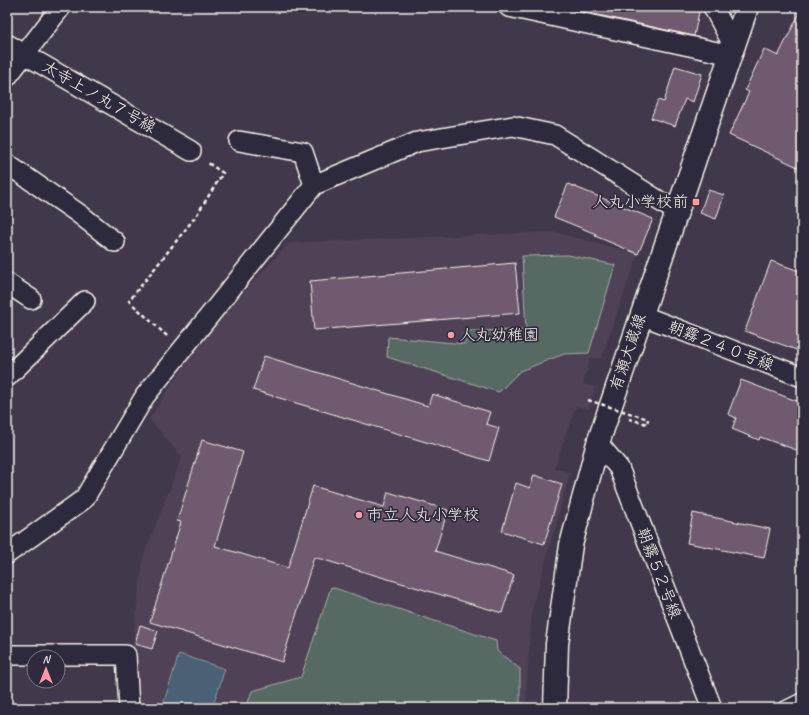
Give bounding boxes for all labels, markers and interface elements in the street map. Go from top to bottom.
street label: 太寺上ノ丸７号線 [39,56,159,138]
place label: 人丸小学校前 [592,192,688,212]
marker: 人丸小学校前 [691,197,701,207]
street label: 有瀬大蔵線 [606,311,650,393]
street label: 朝霧２４０号線 [665,317,777,375]
place label: 人丸幼稚園 [459,325,539,345]
marker: 人丸幼稚園 [446,330,456,340]
place label: 市立人丸小学校 [367,505,479,525]
marker: 市立人丸小学校 [354,510,364,520]
street label: 朝霧５２号線 [632,525,686,621]
north arrow [26,649,66,689]
text: N [43,652,52,666]

